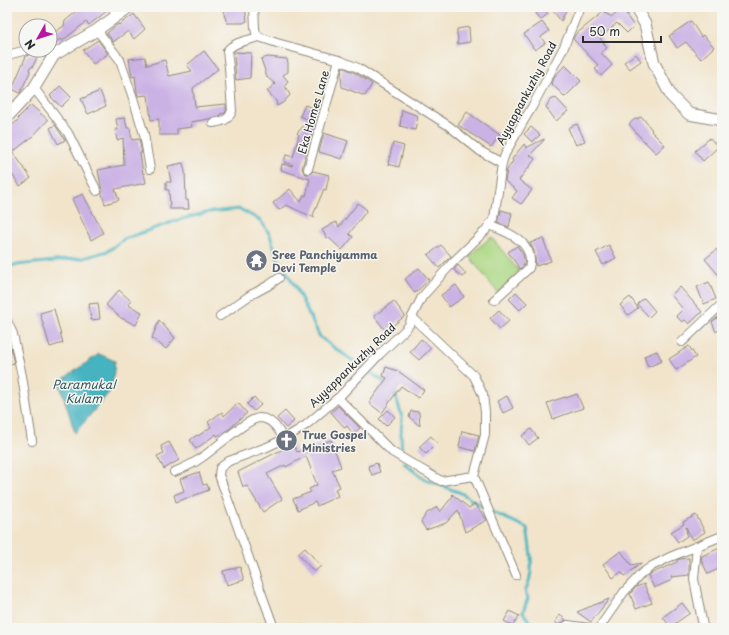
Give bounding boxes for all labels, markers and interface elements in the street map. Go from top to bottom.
north arrow [18,18,58,58]
scale bar [583,18,661,44]
text: 50 m [589,22,620,40]
text: N [20,36,39,53]
street label: Ayyappankuzhy Road [491,38,561,148]
street label: Eka Homes Lane [293,68,333,156]
place label: Sree Panchiyamma Devi Temple [272,246,378,276]
temple icon: Sree Panchiyamma Devi Temple [244,247,270,273]
street label: Ayyappankuzhy Road [305,319,399,411]
water label: Paramukal Kulam [52,375,117,407]
place label: True Gospel Ministries [302,426,367,456]
church icon: True Gospel Ministries [273,427,299,453]

